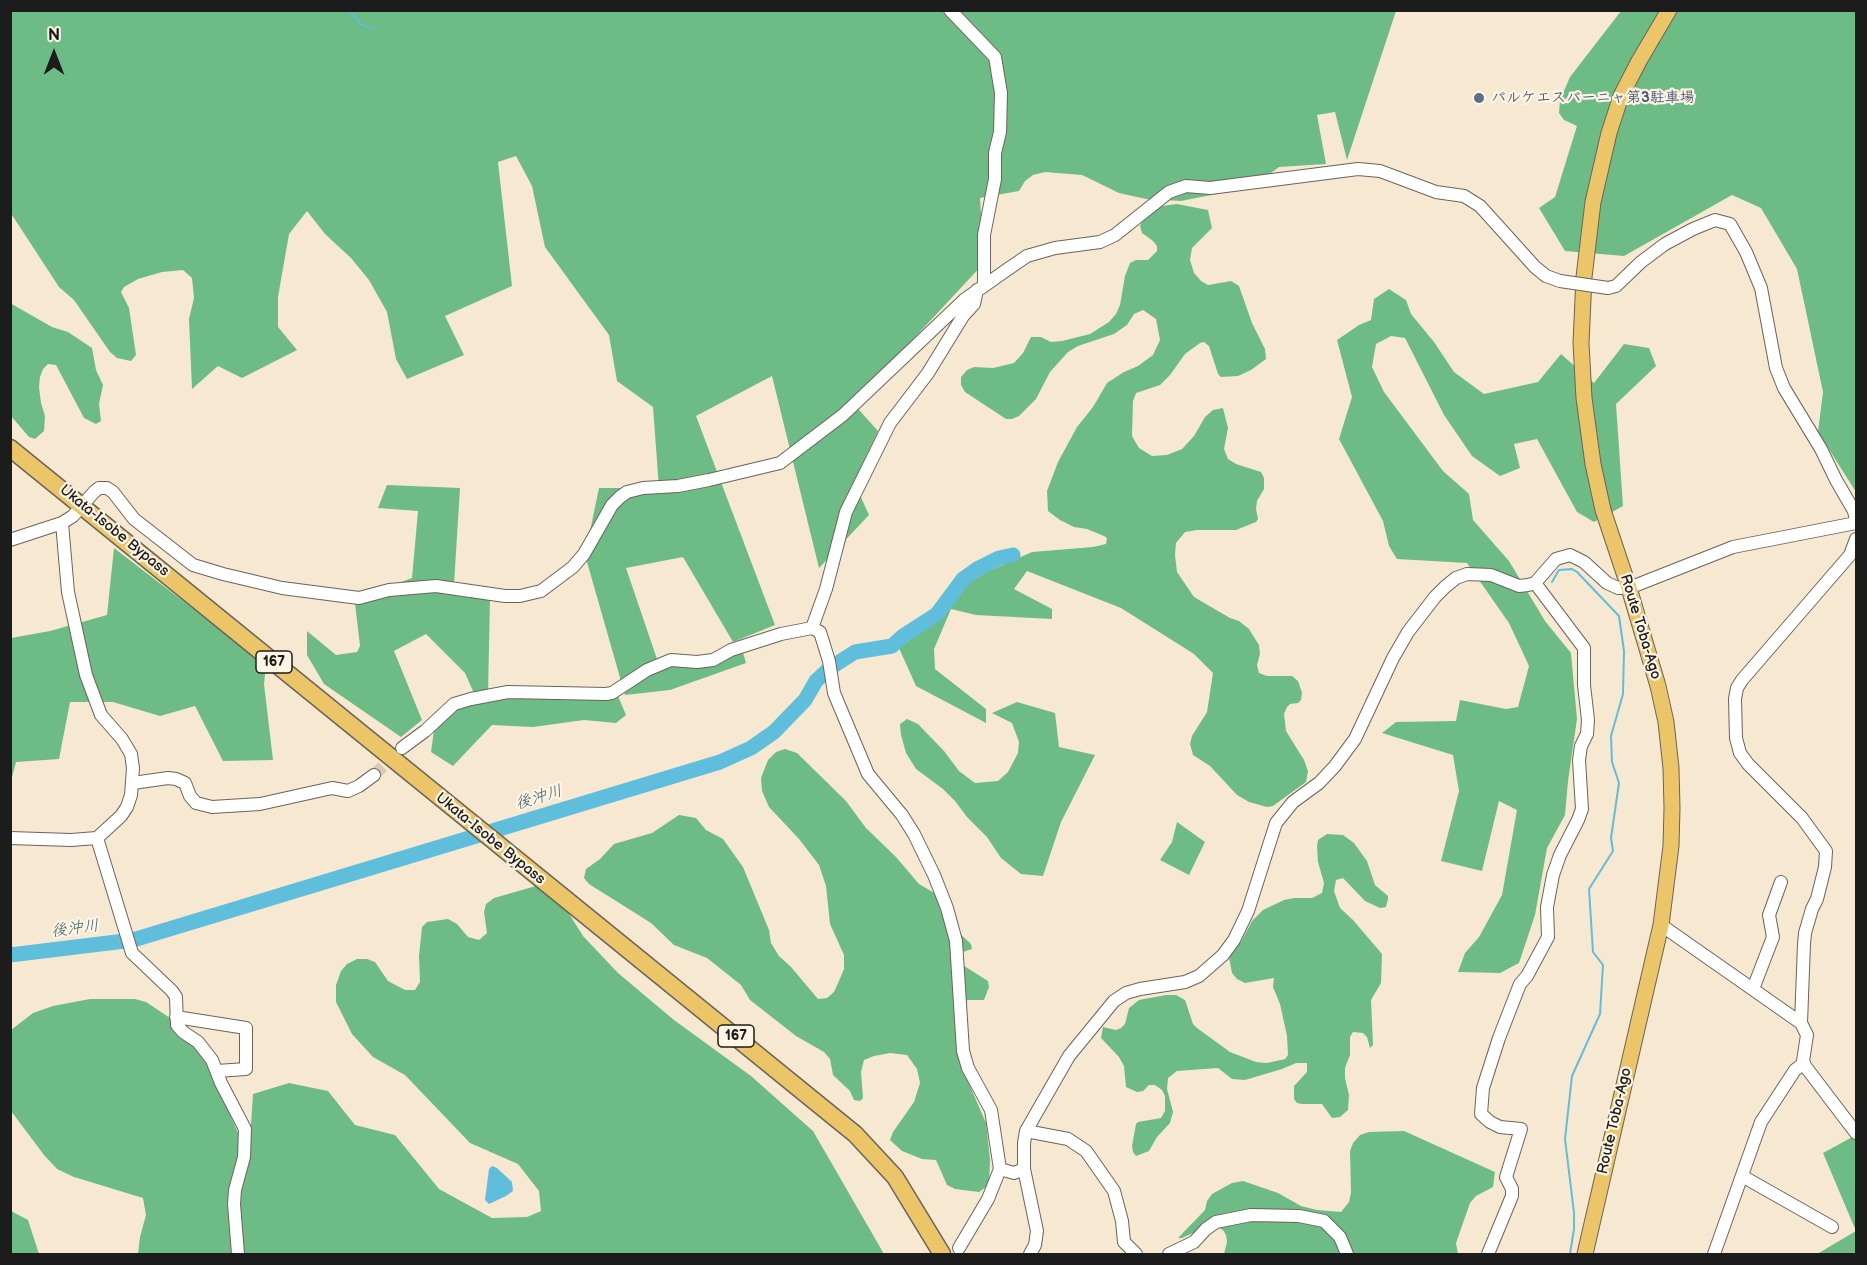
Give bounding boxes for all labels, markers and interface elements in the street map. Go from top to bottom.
north arrow [24,24,84,84]
text: N [48,26,60,45]
place label: パルケエスパーニャ第3駐車場 [1491,89,1695,107]
marker: パルケエスパーニャ第3駐車場 [1472,91,1486,105]
street label: Ukata-Isobe Bypass [56,481,172,581]
street label: Route Toba-Ago [1615,572,1665,682]
road number: 167 [256,651,292,673]
water label: 後沖川 [513,782,565,814]
street label: Ukata-Isobe Bypass [432,789,548,889]
water label: 後沖川 [50,917,100,941]
road number: 167 [718,1025,754,1047]
street label: Route Toba-Ago [1594,1066,1636,1176]

